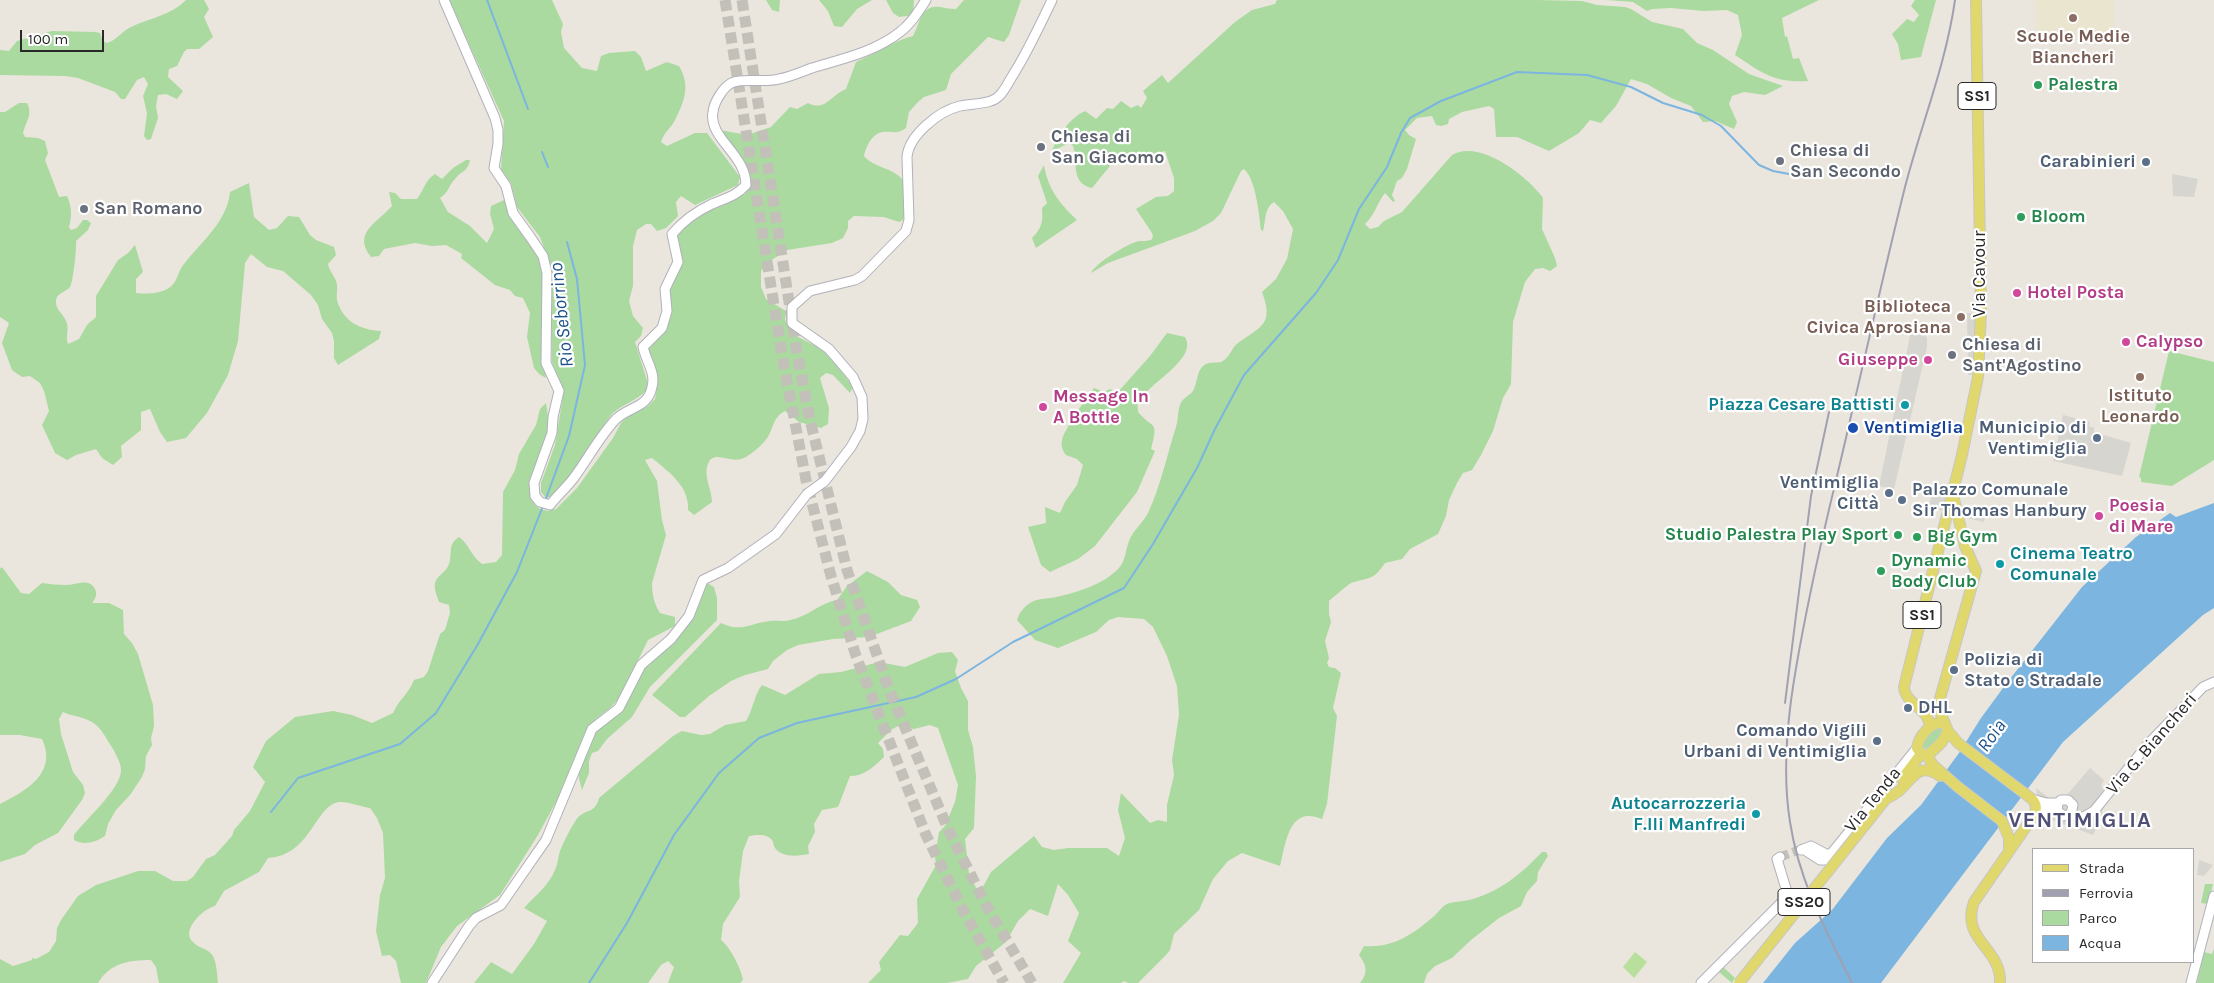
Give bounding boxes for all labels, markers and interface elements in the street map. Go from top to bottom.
marker: Scuole Medie Biancheri [2067,12,2079,24]
scale bar [22,20,106,52]
place label: Scuole Medie Biancheri [2016,26,2130,68]
text: 100 m [28,30,68,48]
place label: Palestra [2048,74,2118,96]
marker: Palestra [2032,79,2044,91]
road number: SS1 [1958,82,1996,110]
place label: Chiesa di San Giacomo [1051,126,1164,168]
place label: Chiesa di San Secondo [1790,140,1901,182]
marker: Chiesa di San Giacomo [1035,141,1047,153]
place label: Carabinieri [2040,151,2136,173]
marker: Chiesa di San Secondo [1774,155,1786,167]
marker: Carabinieri [2140,156,2152,168]
place label: San Romano [94,198,203,220]
marker: San Romano [78,203,90,215]
place label: Bloom [2031,206,2086,228]
marker: Bloom [2015,211,2027,223]
street label: Via Cavour [1969,231,1991,317]
water label: Rio Seborrino [545,261,579,369]
place label: Hotel Posta [2027,282,2124,304]
marker: Hotel Posta [2011,287,2023,299]
place label: Biblioteca Civica Aprosiana [1807,296,1951,338]
marker: Biblioteca Civica Aprosiana [1955,311,1967,323]
place label: Calypso [2136,331,2203,353]
place label: Chiesa di Sant'Agostino [1962,334,2081,376]
marker: Calypso [2120,336,2132,348]
place label: Giuseppe [1838,349,1918,371]
marker: Chiesa di Sant'Agostino [1946,349,1958,361]
marker: Giuseppe [1922,354,1934,366]
marker: Istituto Leonardo [2134,371,2146,383]
place label: Istituto Leonardo [2101,385,2179,428]
place label: Message In A Bottle [1053,386,1149,428]
place label: Piazza Cesare Battisti [1708,394,1895,416]
marker: Piazza Cesare Battisti [1899,399,1911,411]
marker: Message In A Bottle [1037,401,1049,413]
place label: Ventimiglia [1864,417,1963,439]
place label: Municipio di Ventimiglia [1979,417,2087,459]
marker: Ventimiglia [1846,421,1860,435]
marker: Municipio di Ventimiglia [2091,432,2103,444]
place label: Ventimiglia Città [1780,472,1879,514]
place label: Palazzo Comunale Sir Thomas Hanbury [1912,479,2087,522]
marker: Ventimiglia Città [1883,487,1895,499]
marker: Palazzo Comunale Sir Thomas Hanbury [1896,494,1908,506]
place label: Poesia di Mare [2109,495,2173,538]
marker: Poesia di Mare [2093,510,2105,522]
place label: Studio Palestra Play Sport [1665,524,1888,546]
place label: Big Gym [1927,526,1998,548]
marker: Studio Palestra Play Sport [1892,529,1904,541]
marker: Big Gym [1911,531,1923,543]
place label: Cinema Teatro Comunale [2010,543,2133,586]
place label: Dynamic Body Club [1891,550,1977,592]
marker: Cinema Teatro Comunale [1994,558,2006,570]
marker: Dynamic Body Club [1875,565,1887,577]
road number: SS1 [1903,602,1941,628]
place label: Polizia di Stato e Stradale [1964,649,2102,692]
marker: Polizia di Stato e Stradale [1948,664,1960,676]
street label: Via G. Biancheri [2102,689,2202,799]
place label: DHL [1918,697,1952,719]
marker: DHL [1902,702,1914,714]
water label: Roia [1973,715,2011,757]
place label: Comando Vigili Urbani di Ventimiglia [1683,720,1867,762]
marker: Comando Vigili Urbani di Ventimiglia [1871,735,1883,747]
street label: Via Tenda [1840,763,1906,837]
place label: Autocarrozzeria F.lli Manfredi [1611,793,1746,836]
marker: Autocarrozzeria F.lli Manfredi [1750,808,1762,820]
district label: VENTIMIGLIA [2007,808,2153,834]
legend [2032,848,2194,963]
text: Strada [2079,859,2125,877]
text: Ferrovia [2079,884,2133,902]
road number: SS20 [1778,889,1830,916]
text: Parco [2079,909,2117,927]
text: Acqua [2079,934,2121,952]

